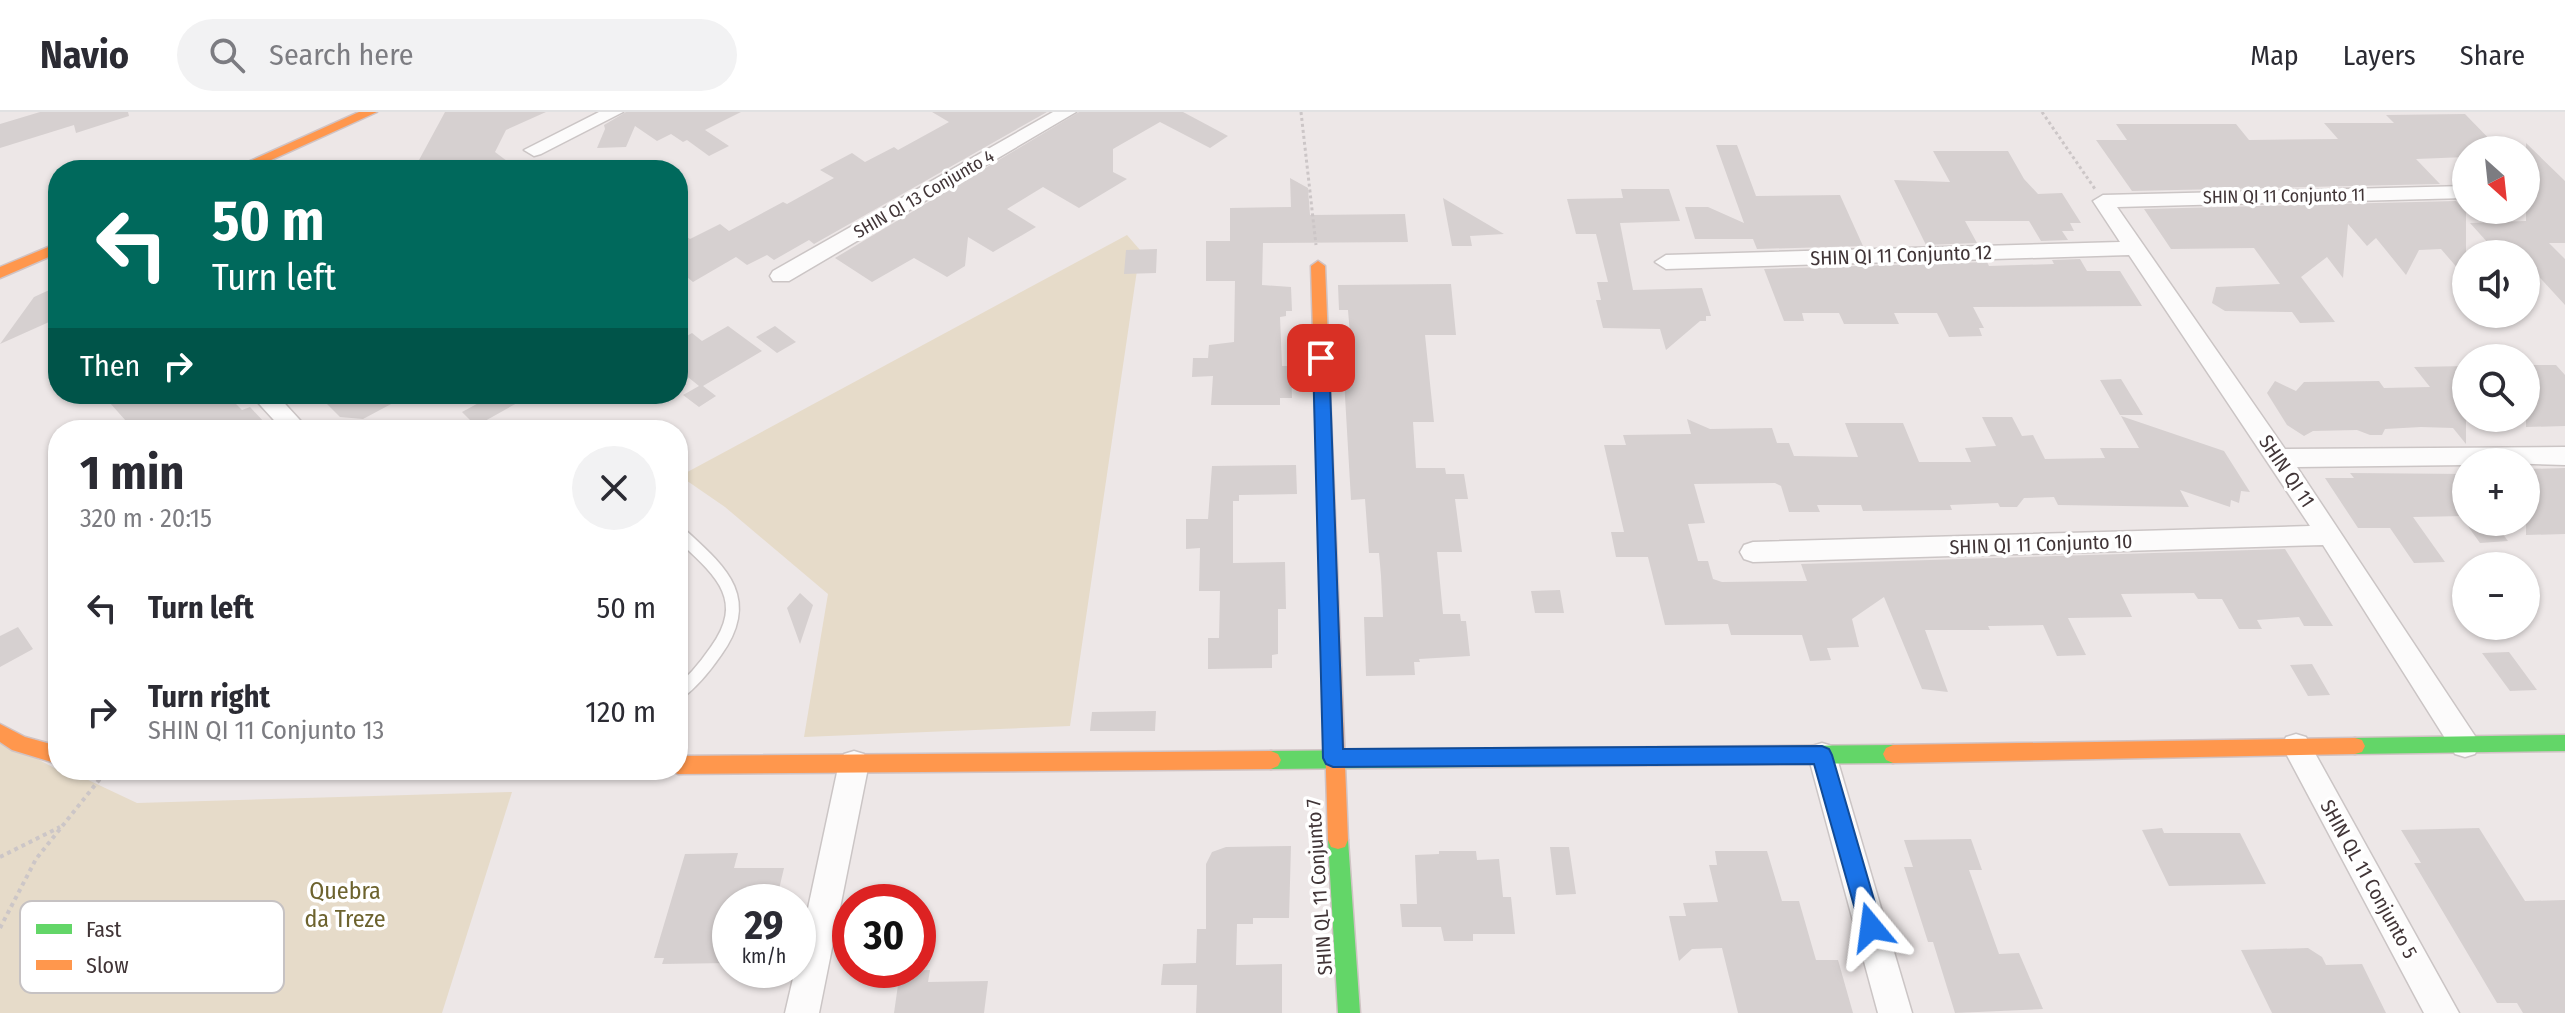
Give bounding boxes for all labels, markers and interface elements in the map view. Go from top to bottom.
search box [177,19,737,91]
text: Navio [40,32,129,78]
icon: search [205,33,249,77]
text: Search here [269,37,414,73]
text: Map [2250,39,2299,72]
text: Layers [2343,39,2416,72]
text: Share [2460,39,2525,72]
north arrow [2452,136,2540,224]
map controls [2452,136,2540,640]
street label: SHIN QI 13 Conjunto 4 [850,145,998,243]
street label: SHIN QI 11 Conjunto 11 [2203,184,2365,208]
text: 50 m [212,188,324,255]
icon: left [80,192,184,296]
street label: SHIN QI 11 Conjunto 12 [1810,240,1992,270]
button: sound [2452,240,2540,328]
text: Turn left [212,256,336,300]
pin [1287,324,1355,392]
icon: arrive [1299,336,1343,380]
icon: right [156,344,200,388]
button: search [2452,344,2540,432]
text: Then [80,348,140,384]
street label: SHIN QI 11 [2254,430,2320,512]
text: 1 min [80,444,185,502]
button: close [572,446,656,530]
button: + [2452,448,2540,536]
text: 320 m · 20:15 [80,503,212,534]
street label: SHIN QI 11 Conjunto 10 [1949,529,2133,559]
button: − [2452,552,2540,640]
icon: left [80,586,124,630]
text: Turn left [148,590,254,626]
text: 50 m [596,590,656,626]
text: Turn right [148,679,270,715]
icon: right [80,690,124,734]
text: 120 m [585,694,656,730]
text: SHIN QI 11 Conjunto 13 [148,715,384,746]
street label: SHIN QL 11 Conjunto 5 [2315,795,2423,963]
street label: SHIN QL 11 Conjunto 7 [1301,798,1337,976]
park label: Quebra da Treze [304,877,386,933]
speed limit sign: 30 [832,884,936,988]
position arrow [1829,885,1913,969]
legend [20,901,284,993]
text: 29 [744,902,783,950]
text: Fast [86,916,122,943]
text: km/h [742,944,786,968]
text: Slow [86,952,129,979]

